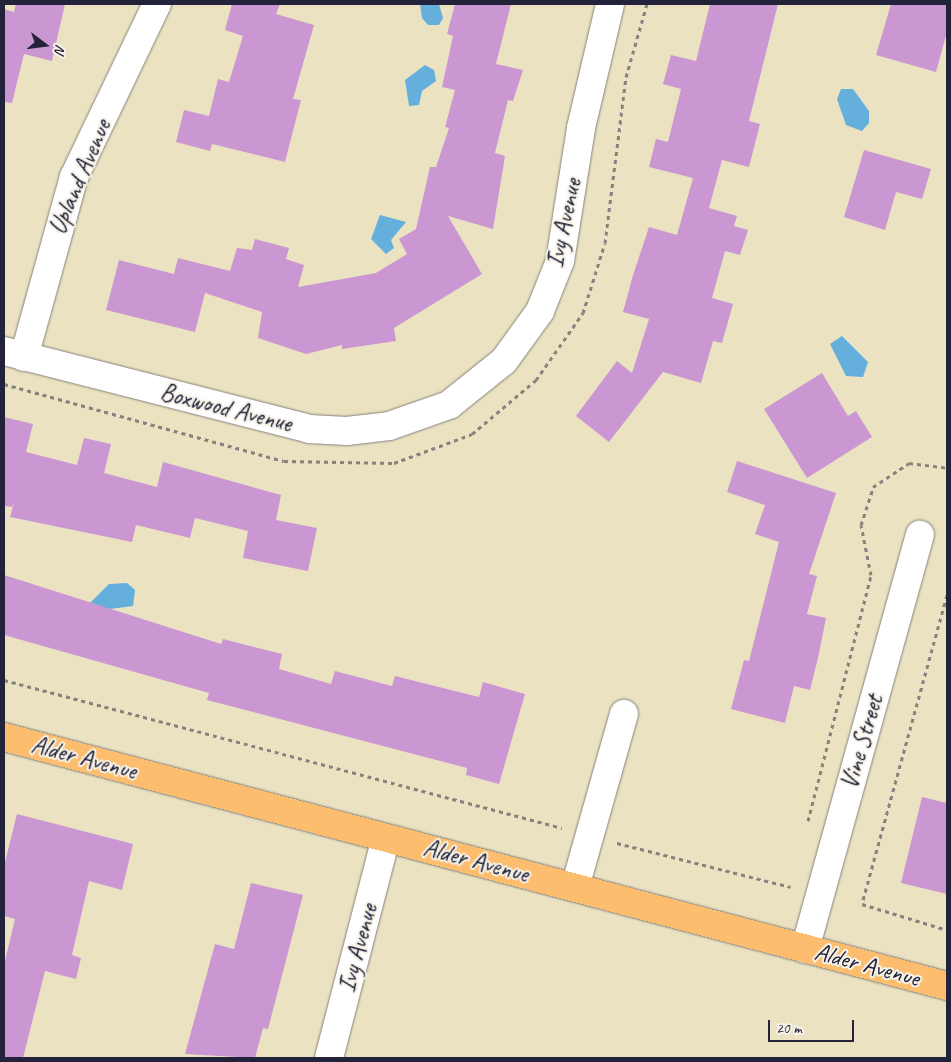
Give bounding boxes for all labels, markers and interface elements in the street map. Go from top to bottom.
north arrow [20,20,70,70]
text: N [51,43,69,55]
street label: Upland Avenue [42,115,118,239]
street label: Ivy Avenue [540,176,588,270]
street label: Boxwood Avenue [157,377,295,439]
street label: Vine Street [834,691,890,793]
street label: Alder Avenue [28,730,140,786]
street label: Alder Avenue [420,833,532,889]
street label: Ivy Avenue [332,901,384,995]
street label: Alder Avenue [811,937,923,993]
scale bar [771,1010,857,1042]
text: 20 m [776,1019,802,1038]

